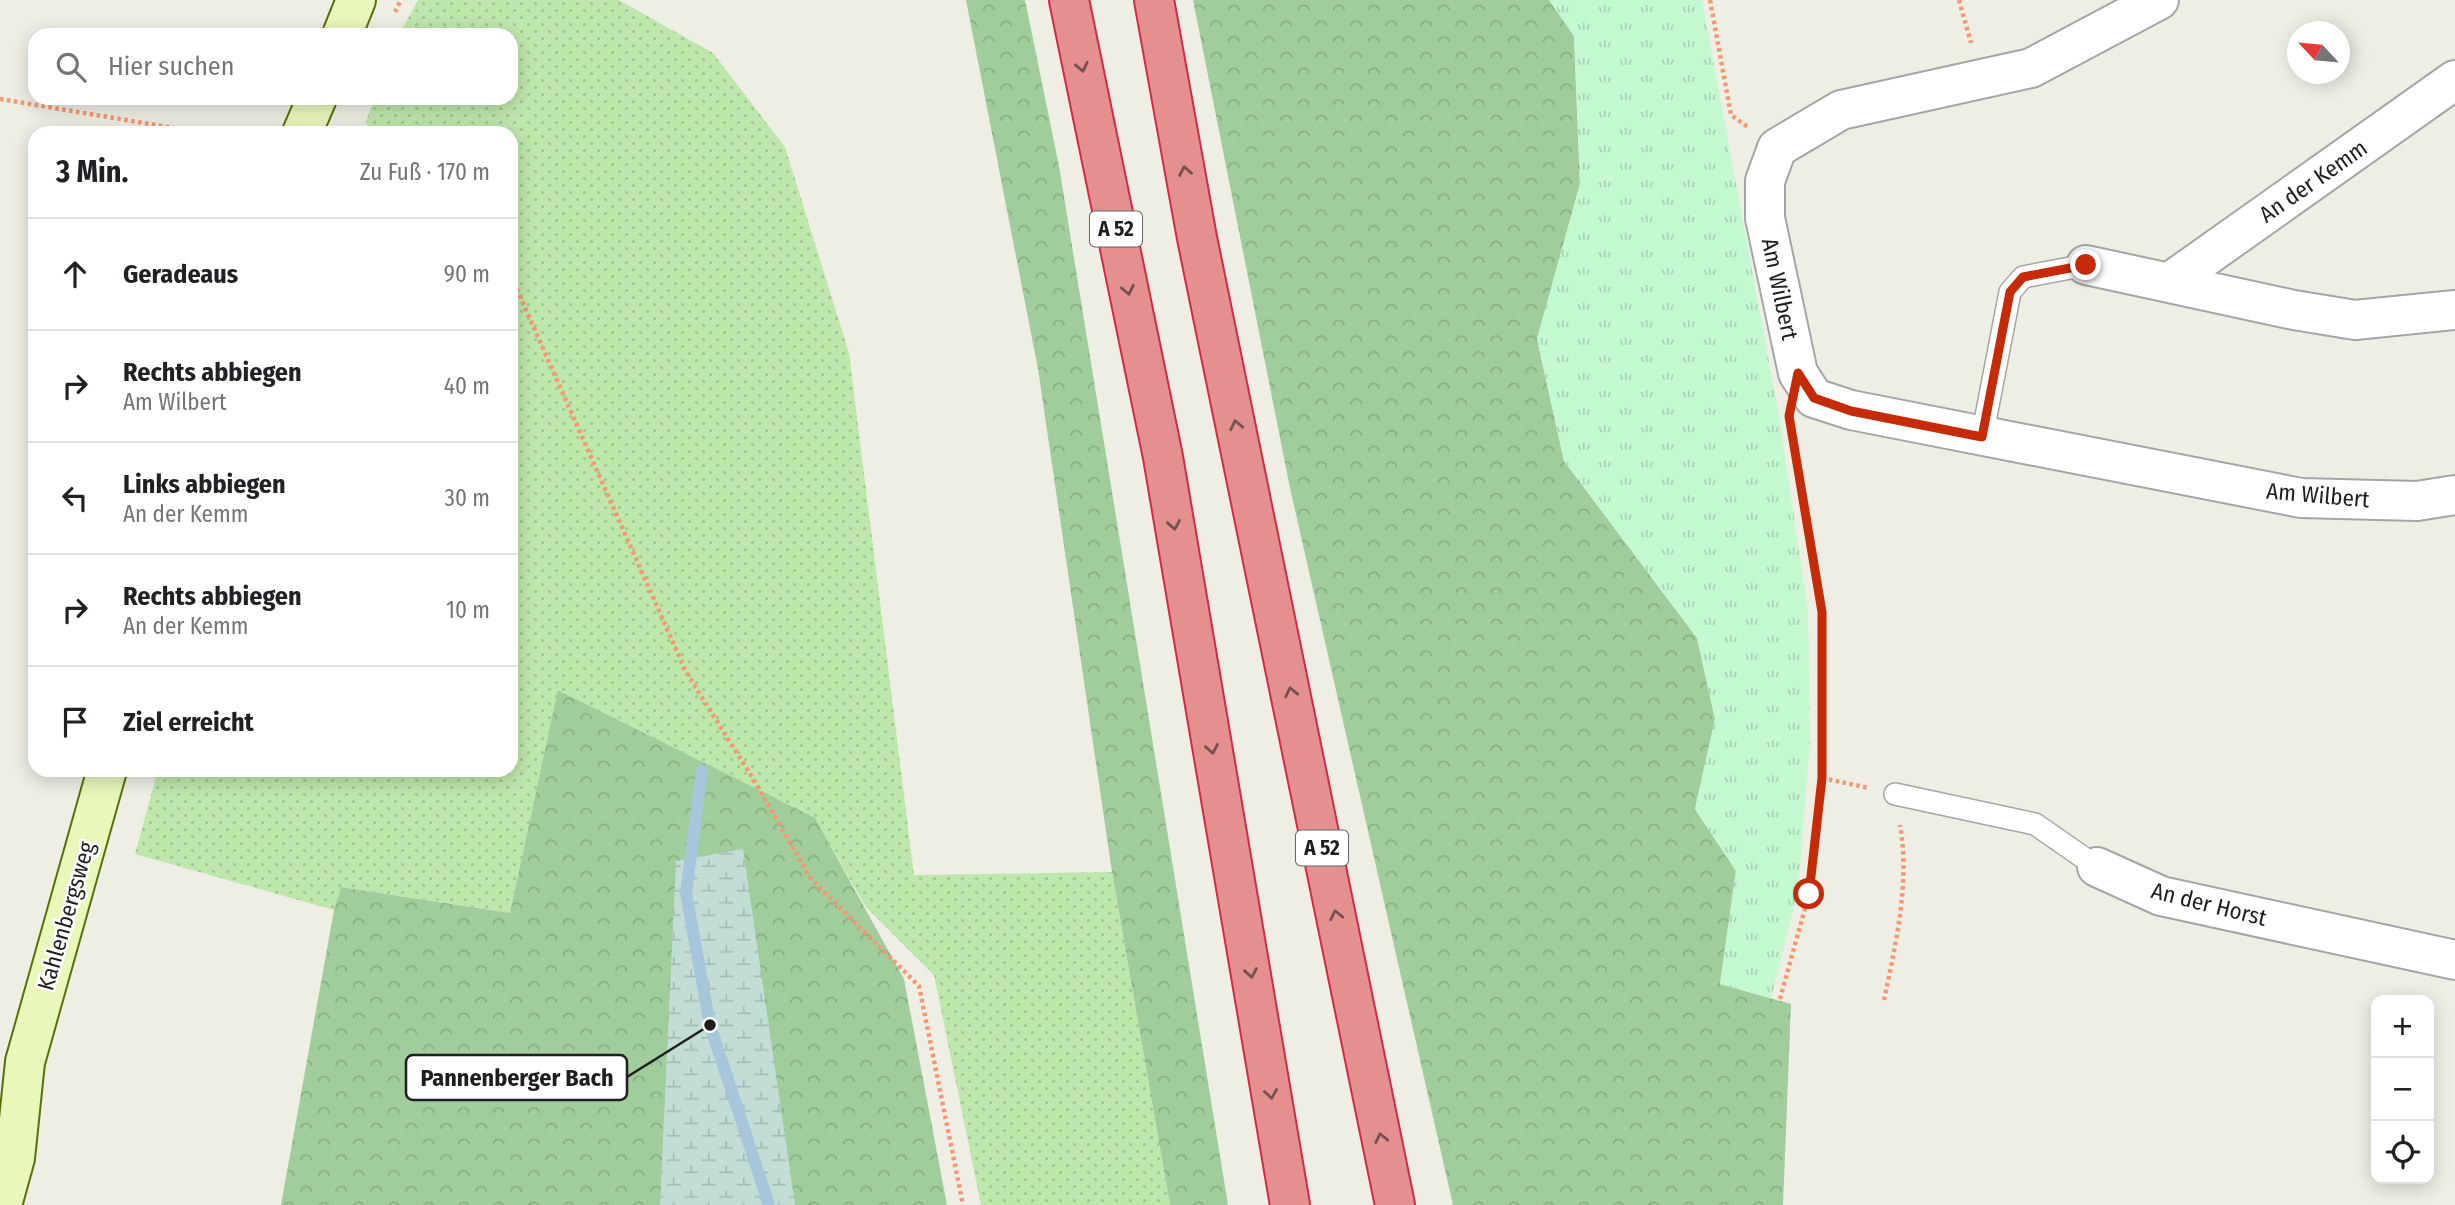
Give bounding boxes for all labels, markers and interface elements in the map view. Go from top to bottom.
north arrow [2287,21,2350,84]
search box [28,28,518,105]
icon: search [52,48,90,86]
text: Hier suchen [108,51,234,82]
one-way arrow [1074,61,1089,73]
street label: An der Kemm [2254,134,2372,228]
text: 3 Min. [56,154,128,190]
text: Zu Fuß · 170 m [360,158,490,186]
one-way arrow [1178,165,1193,177]
road number: A 52 [1090,212,1142,246]
street label: Am Wilbert [1756,236,1805,343]
route end [2070,249,2101,280]
icon: ahead [56,255,94,293]
text: Geradeaus [123,259,238,290]
text: 90 m [444,260,490,288]
one-way arrow [1120,284,1135,296]
text: Rechts abbiegen [123,357,302,388]
icon: right [56,367,94,405]
text: 40 m [444,372,490,400]
text: Am Wilbert [123,388,226,416]
one-way arrow [1229,419,1244,431]
text: Links abbiegen [123,469,286,500]
street label: Am Wilbert [2265,477,2371,513]
icon: left [56,479,94,517]
text: 30 m [445,484,490,512]
text: An der Kemm [123,500,248,528]
one-way arrow [1166,519,1181,531]
text: Rechts abbiegen [123,581,302,612]
icon: right [56,591,94,629]
text: 10 m [446,596,490,624]
text: An der Kemm [123,612,248,640]
one-way arrow [1284,686,1299,698]
icon: arrive [56,703,94,741]
text: Ziel erreicht [123,707,254,738]
one-way arrow [1204,743,1219,755]
road number: A 52 [1296,830,1348,866]
street label: Kahlenbergsweg [31,838,101,994]
street label: An der Horst [2148,876,2270,932]
route start [1793,878,1824,909]
one-way arrow [1329,909,1344,921]
one-way arrow [1243,967,1258,979]
map controls [2371,995,2434,1184]
button: + [2371,995,2434,1058]
callout: Pannenberger Bach [406,1055,627,1100]
button: − [2371,1058,2434,1121]
text: Pannenberger Bach [420,1064,614,1092]
one-way arrow [1263,1088,1278,1100]
button: locate [2371,1121,2434,1184]
one-way arrow [1375,1132,1390,1144]

